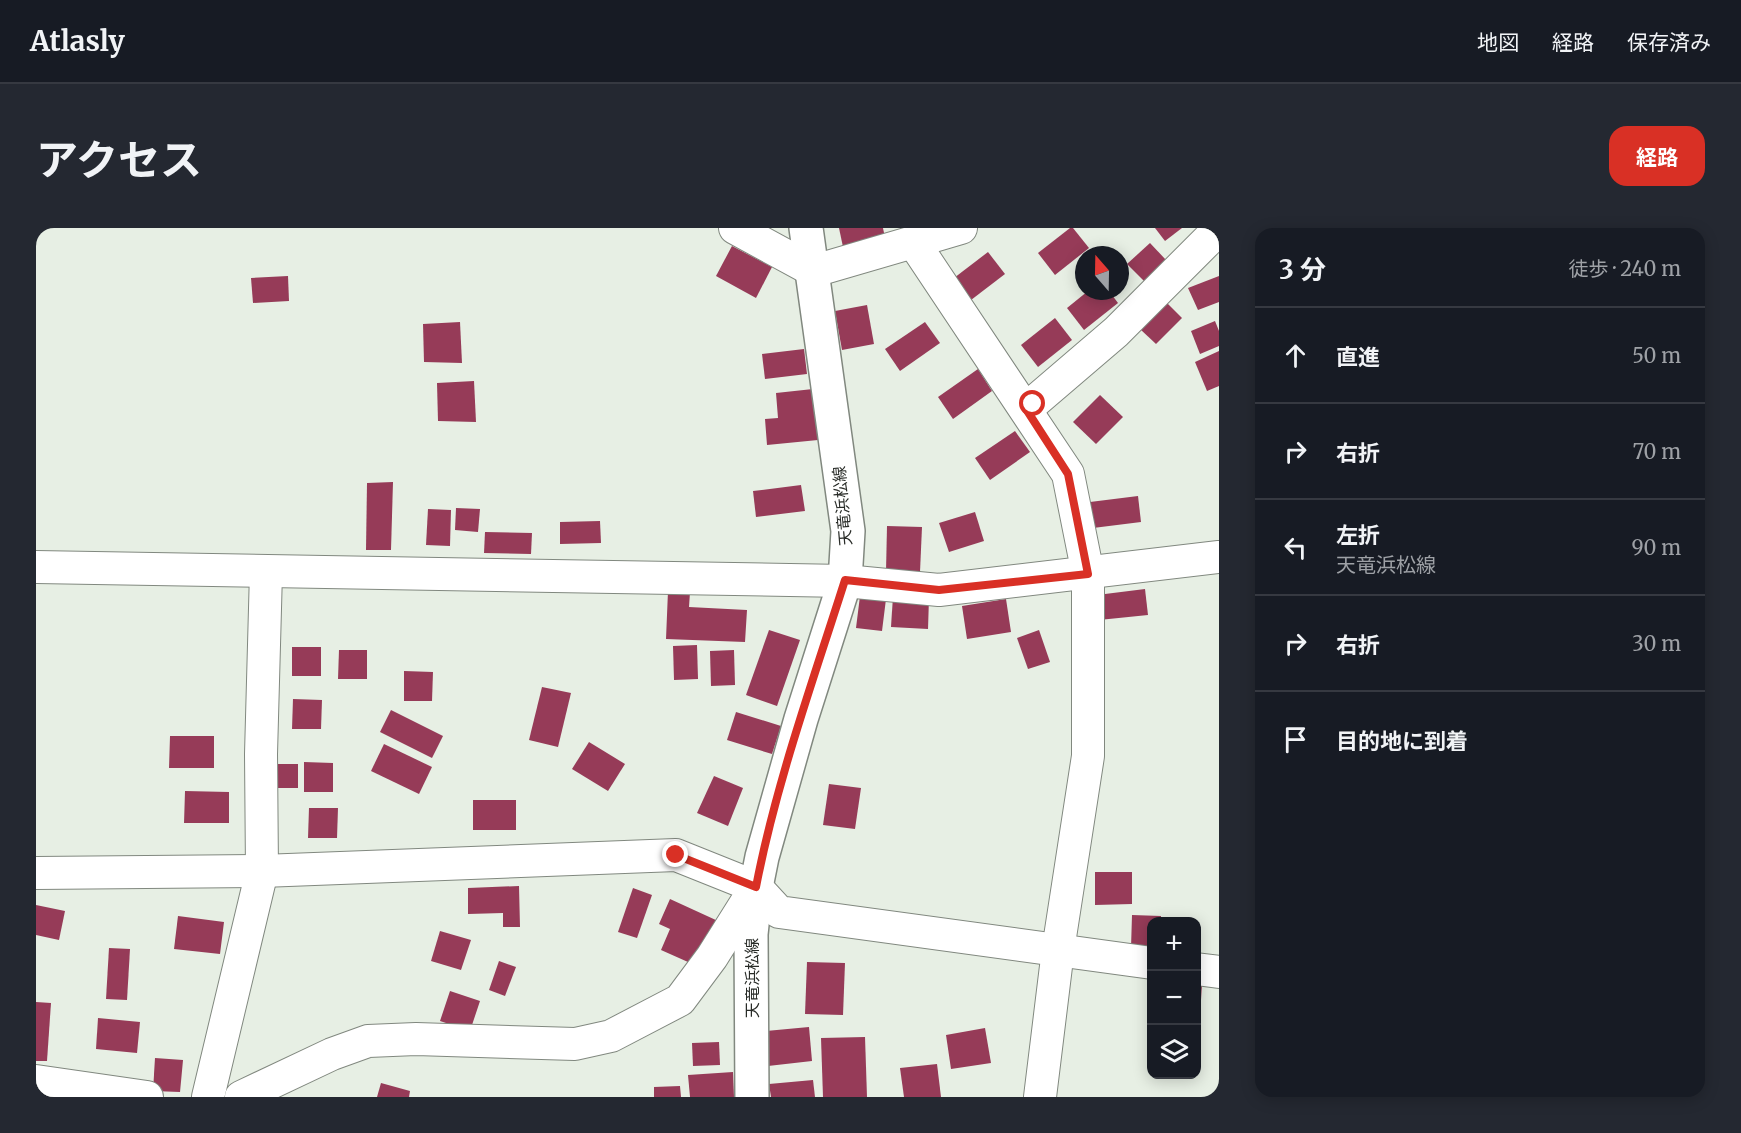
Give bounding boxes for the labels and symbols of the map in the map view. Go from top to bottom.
north arrow [1075,246,1129,300]
route start [1019,390,1045,416]
street label: 天竜浜松線 [829,465,855,547]
route end [662,841,688,867]
street label: 天竜浜松線 [742,938,762,1018]

